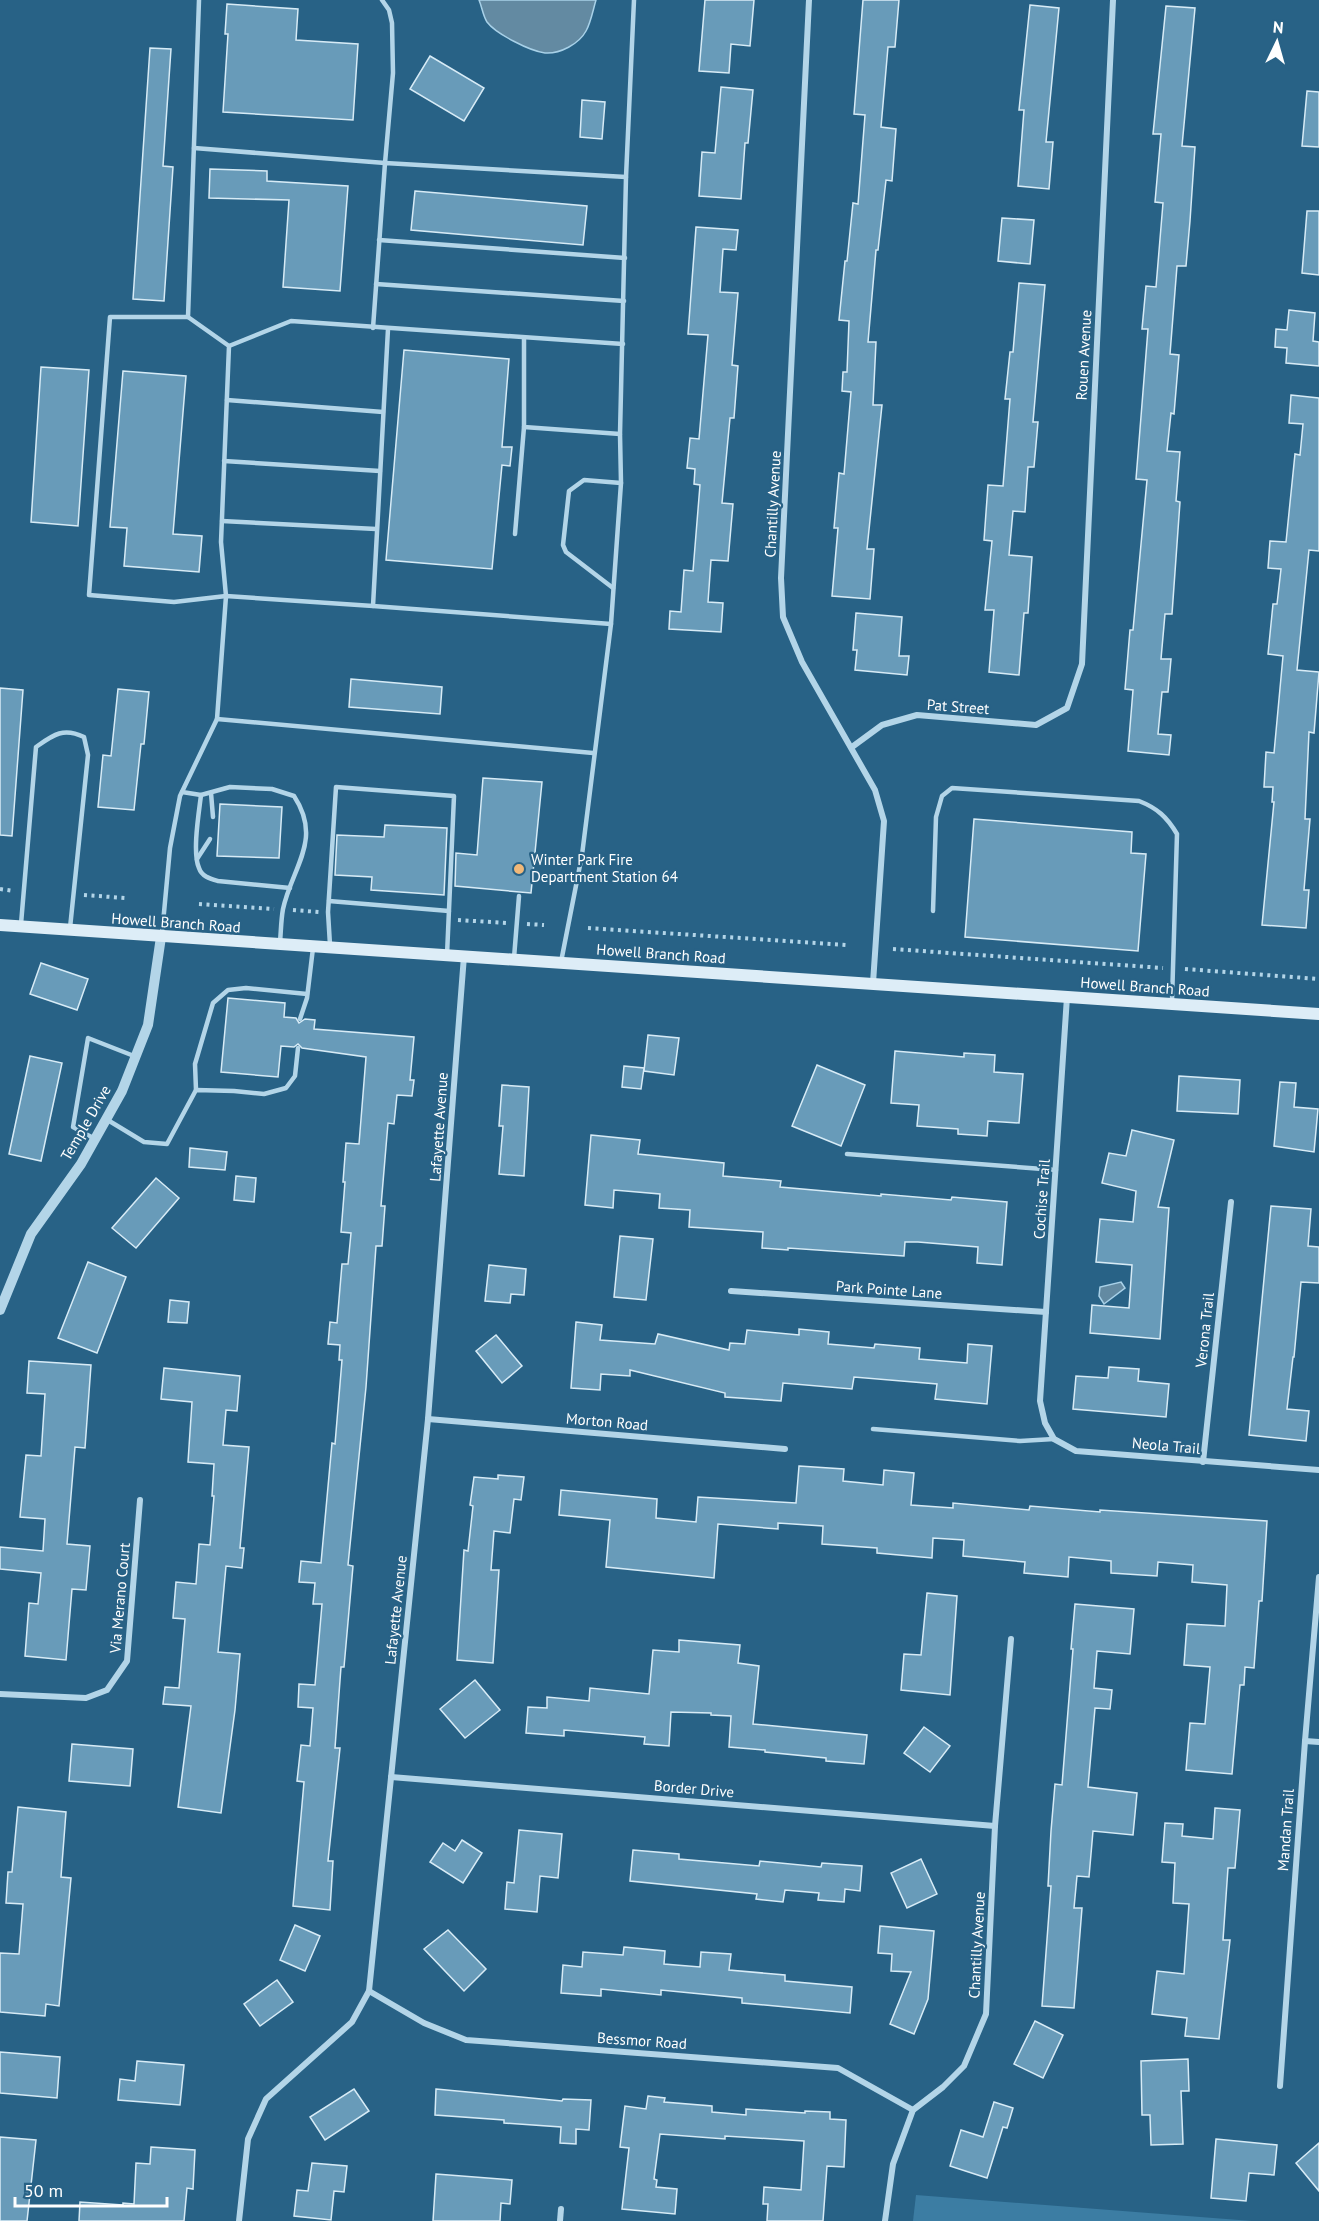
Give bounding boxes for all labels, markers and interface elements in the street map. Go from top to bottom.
north arrow [1247,12,1307,72]
text: N [1272,17,1284,37]
street label: Rouen Avenue [1072,309,1095,401]
street label: Chantilly Avenue [760,450,785,558]
street label: Pat Street [926,695,990,718]
place label: Winter Park Fire Department Station 64 [531,850,678,886]
marker: Winter Park Fire Department Station 64 [512,862,526,876]
street label: Howell Branch Road [111,909,241,936]
street label: Howell Branch Road [596,940,726,967]
street label: Howell Branch Road [1080,973,1210,1000]
street label: Lafayette Avenue [425,1072,452,1182]
street label: Temple Drive [56,1082,115,1164]
street label: Cochise Trail [1029,1158,1054,1240]
street label: Park Pointe Lane [835,1276,943,1303]
street label: Verona Trail [1191,1291,1218,1369]
street label: Morton Road [565,1408,649,1435]
street label: Neola Trail [1131,1433,1202,1458]
street label: Via Merano Court [105,1542,134,1655]
street label: Lafayette Avenue [380,1554,411,1665]
street label: Border Drive [653,1776,735,1801]
street label: Mandan Trail [1273,1788,1298,1872]
street label: Chantilly Avenue [964,1891,989,1999]
street label: Bessmor Road [596,2028,688,2053]
scale bar [15,2170,166,2208]
text: 50 m [24,2179,63,2202]

